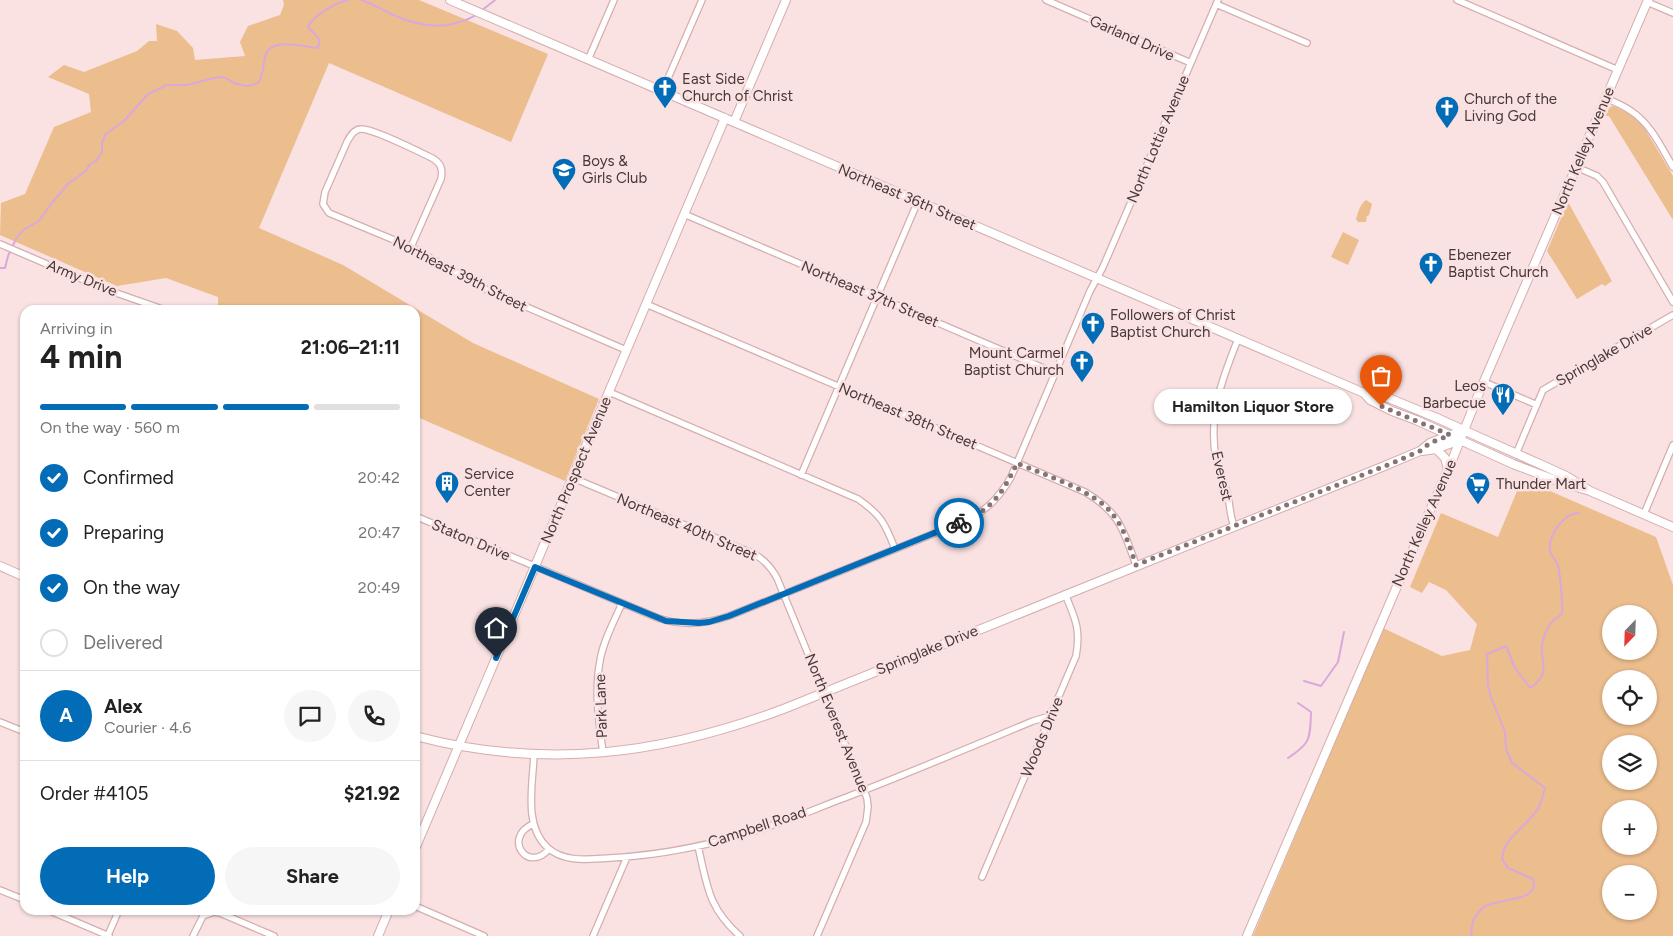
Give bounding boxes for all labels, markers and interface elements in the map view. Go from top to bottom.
street label: Garland Drive [1087,11,1177,65]
place label: East Side Church of Christ [682,70,793,105]
street label: North Lottie Avenue [1123,72,1193,206]
church icon: East Side Church of Christ [652,75,678,109]
street label: North Kelley Avenue [1548,84,1618,218]
place label: Church of the Living God [1464,90,1557,125]
church icon: Church of the Living God [1434,95,1460,129]
place label: Boys & Girls Club [582,152,647,187]
school or university icon: Boys & Girls Club [551,157,577,191]
street label: Northeast 36th Street [835,160,979,234]
street label: Northeast 39th Street [390,232,530,316]
place label: Ebenezer Baptist Church [1448,246,1548,281]
church icon: Ebenezer Baptist Church [1418,251,1444,285]
street label: Army Drive [44,256,120,300]
street label: Northeast 37th Street [799,257,942,331]
place label: Followers of Christ Baptist Church [1110,306,1236,341]
church icon: Followers of Christ Baptist Church [1080,311,1106,345]
text: Arriving in [40,319,112,338]
street label: Springlake Drive [1553,320,1655,390]
text: 21:06–21:11 [301,336,400,359]
text: 4 min [40,338,122,376]
place label: Mount Carmel Baptist Church [964,344,1064,379]
church icon: Mount Carmel Baptist Church [1069,349,1095,383]
pin [1360,355,1402,406]
icon: bag [1367,362,1395,390]
place label: Leos Barbecue [1422,377,1486,412]
street label: Northeast 38th Street [836,379,980,453]
restaurant icon: Leos Barbecue [1490,382,1516,416]
callout: Hamilton Liquor Store [1154,388,1351,424]
street label: North Prospect Avenue [537,394,615,546]
text: Hamilton Liquor Store [1172,397,1334,416]
text: On the way · 560 m [40,418,180,437]
street label: Everest [1208,449,1237,503]
street label: North Kelley Avenue [1388,457,1460,589]
icon: check [40,464,68,492]
place label: Service Center [464,465,514,500]
text: Confirmed [83,466,174,489]
text: 20:42 [358,468,400,487]
building icon: Service Center [434,470,460,504]
supermarket icon: Thunder Mart [1465,471,1491,505]
place label: Thunder Mart [1496,475,1587,493]
street label: Northeast 40th Street [614,489,760,565]
courier [934,498,984,548]
icon: bike [945,509,973,537]
street label: Staton Drive [429,515,513,565]
icon: check [40,519,68,547]
text: Preparing [83,521,164,544]
text: 20:47 [358,523,400,542]
icon: check [40,574,68,602]
text: On the way [83,576,180,599]
text: 20:49 [358,578,400,597]
north arrow [1602,605,1658,660]
map controls [1602,605,1657,920]
pin [475,607,517,658]
icon: home [482,614,510,642]
street label: Springlake Drive [873,621,981,679]
text: Delivered [83,631,163,654]
street label: North Everest Avenue [801,651,873,795]
button: locate [1602,670,1657,725]
street label: Park Lane [591,674,611,738]
button: chat [284,690,336,742]
button: phone [348,690,400,742]
street label: Woods Drive [1017,694,1067,780]
text: Alex [104,695,143,718]
text: A [59,704,73,727]
text: Courier · 4.6 [104,718,191,737]
button: layers [1602,735,1657,790]
text: Order #4105 [40,782,149,805]
text: $21.92 [344,782,400,805]
button: + [1602,800,1657,855]
street label: Campbell Road [706,803,808,851]
button: Help [40,847,215,905]
button: Share [225,847,400,905]
button: − [1602,865,1657,920]

